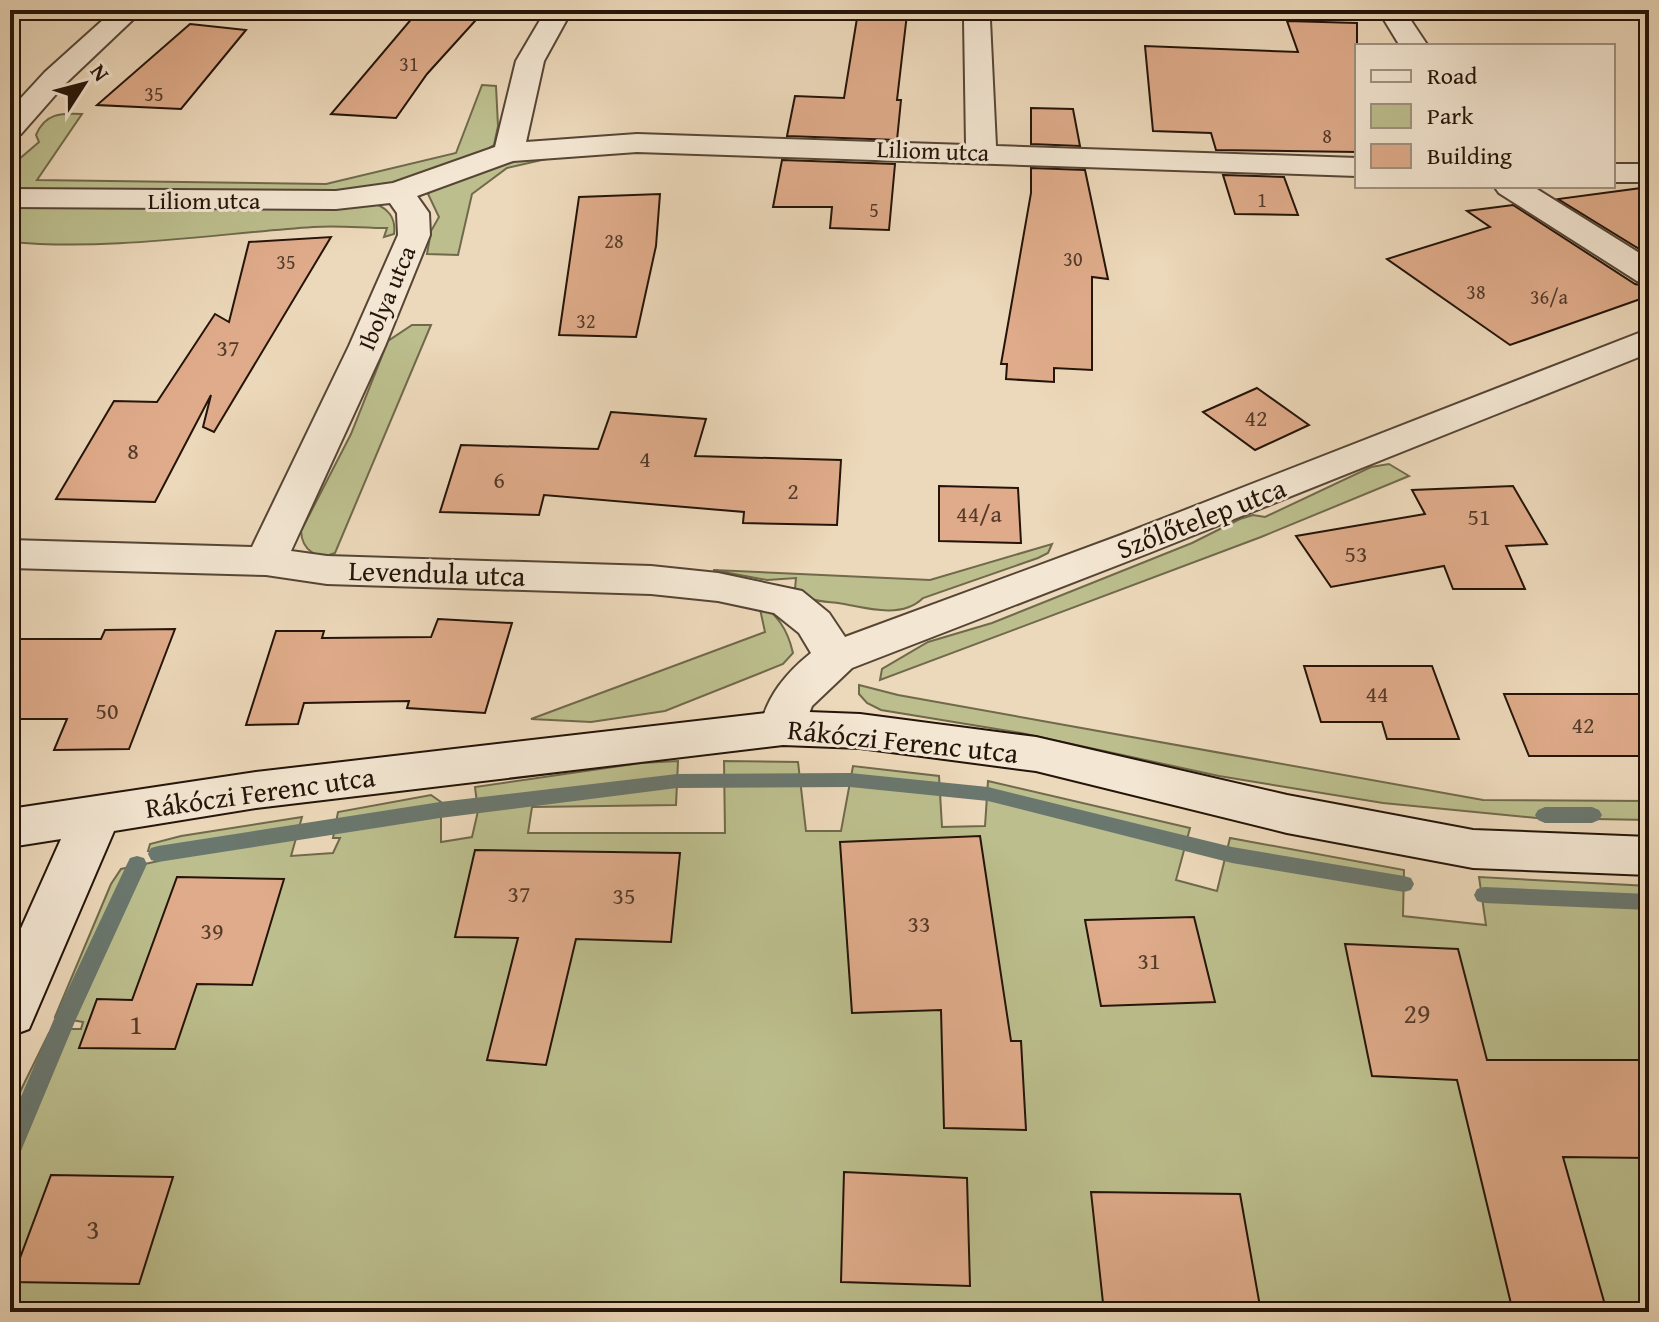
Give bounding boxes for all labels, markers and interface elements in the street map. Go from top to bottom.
north arrow [44,44,124,124]
legend [1355,44,1615,188]
house number: 31 [399,49,419,78]
text: N [83,57,118,88]
text: Road [1427,58,1477,93]
house number: 35 [144,79,164,108]
text: Park [1427,98,1474,133]
house number: 8 [1322,121,1332,150]
street label: Liliom utca [876,131,990,170]
text: Building [1427,138,1512,173]
street label: Liliom utca [148,183,261,218]
house number: 1 [1257,185,1267,214]
house number: 5 [869,195,879,224]
house number: 28 [604,226,624,255]
street label: Ibolya utca [349,240,424,355]
house number: 30 [1063,244,1083,273]
house number: 35 [276,247,296,276]
house number: 38 [1466,277,1486,306]
house number: 36/a [1530,282,1569,311]
house number: 32 [576,306,596,335]
house number: 37 [216,330,240,365]
house number: 42 [1244,400,1268,435]
house number: 8 [127,433,139,468]
house number: 4 [639,441,651,476]
house number: 6 [493,462,505,497]
street label: Szőlőtelep utca [1110,466,1292,569]
house number: 2 [787,473,799,508]
house number: 44/a [956,496,1003,531]
house number: 51 [1467,499,1491,534]
house number: 53 [1344,536,1368,571]
street label: Levendula utca [348,549,527,596]
house number: 44 [1365,676,1389,711]
house number: 50 [95,693,119,728]
house number: 42 [1571,707,1595,742]
street label: Rákóczi Ferenc utca [786,708,1021,773]
street label: Rákóczi Ferenc utca [142,755,378,828]
house number: 37 [507,876,531,911]
house number: 35 [612,878,636,913]
house number: 33 [907,906,931,941]
house number: 39 [200,913,224,948]
house number: 31 [1137,943,1161,978]
house number: 29 [1404,992,1430,1033]
house number: 1 [129,1003,143,1044]
house number: 3 [86,1208,100,1249]

